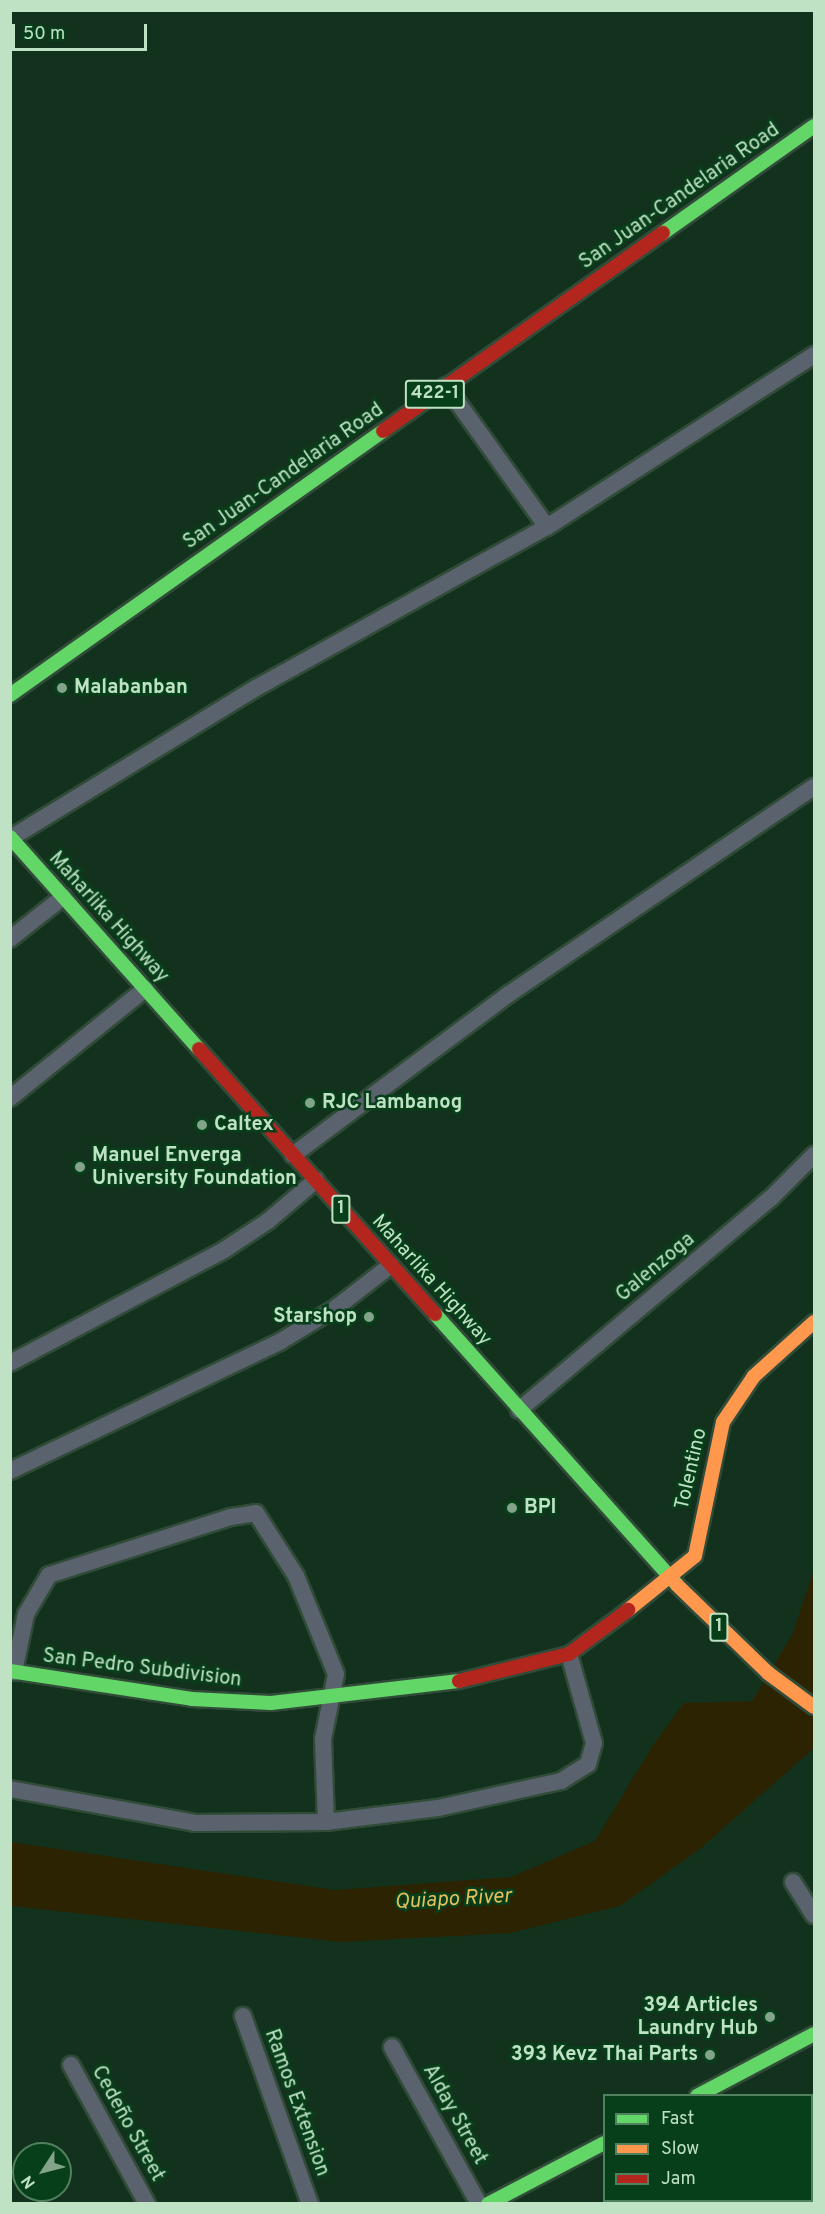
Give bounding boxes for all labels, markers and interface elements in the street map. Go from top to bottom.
scale bar [15,12,150,50]
text: 50 m [23,23,65,46]
street label: San Juan-Candelaria Road [575,119,785,275]
road number: 422-1 [404,379,466,409]
street label: San Juan-Candelaria Road [179,399,389,555]
place label: Malabanban [74,676,188,700]
marker: Malabanban [55,681,69,695]
street label: Maharlika Highway [43,848,173,988]
place label: RJC Lambanog [322,1091,462,1115]
marker: RJC Lambanog [303,1096,317,1110]
place label: Caltex [214,1113,274,1137]
marker: Caltex [195,1118,209,1132]
place label: Manuel Enverga University Foundation [92,1144,297,1191]
marker: Manuel Enverga University Foundation [73,1160,87,1174]
road number: 1 [330,1194,352,1224]
street label: Maharlika Highway [366,1211,496,1351]
street label: Galenzoga [612,1228,700,1308]
place label: Starshop [273,1305,357,1329]
marker: Starshop [362,1310,376,1324]
street label: Tolentino [671,1426,713,1512]
place label: BPI [524,1496,556,1520]
marker: BPI [505,1501,519,1515]
road number: 1 [708,1612,730,1642]
street label: San Pedro Subdivision [41,1645,243,1693]
water label: Quiapo River [394,1884,512,1916]
place label: 394 Articles Laundry Hub [638,1994,758,2041]
marker: 394 Articles Laundry Hub [763,2010,777,2024]
street label: Ramos Extension [258,2026,334,2180]
place label: 393 Kevz Thai Parts [511,2043,698,2067]
marker: 393 Kevz Thai Parts [703,2048,717,2062]
street label: Alday Street [417,2061,491,2169]
street label: Cedeño Street [85,2062,169,2186]
legend [603,2094,813,2202]
text: Fast [661,2108,694,2131]
text: Slow [661,2138,699,2161]
north arrow [12,2142,72,2202]
text: Jam [661,2168,696,2191]
text: N [18,2171,41,2192]

